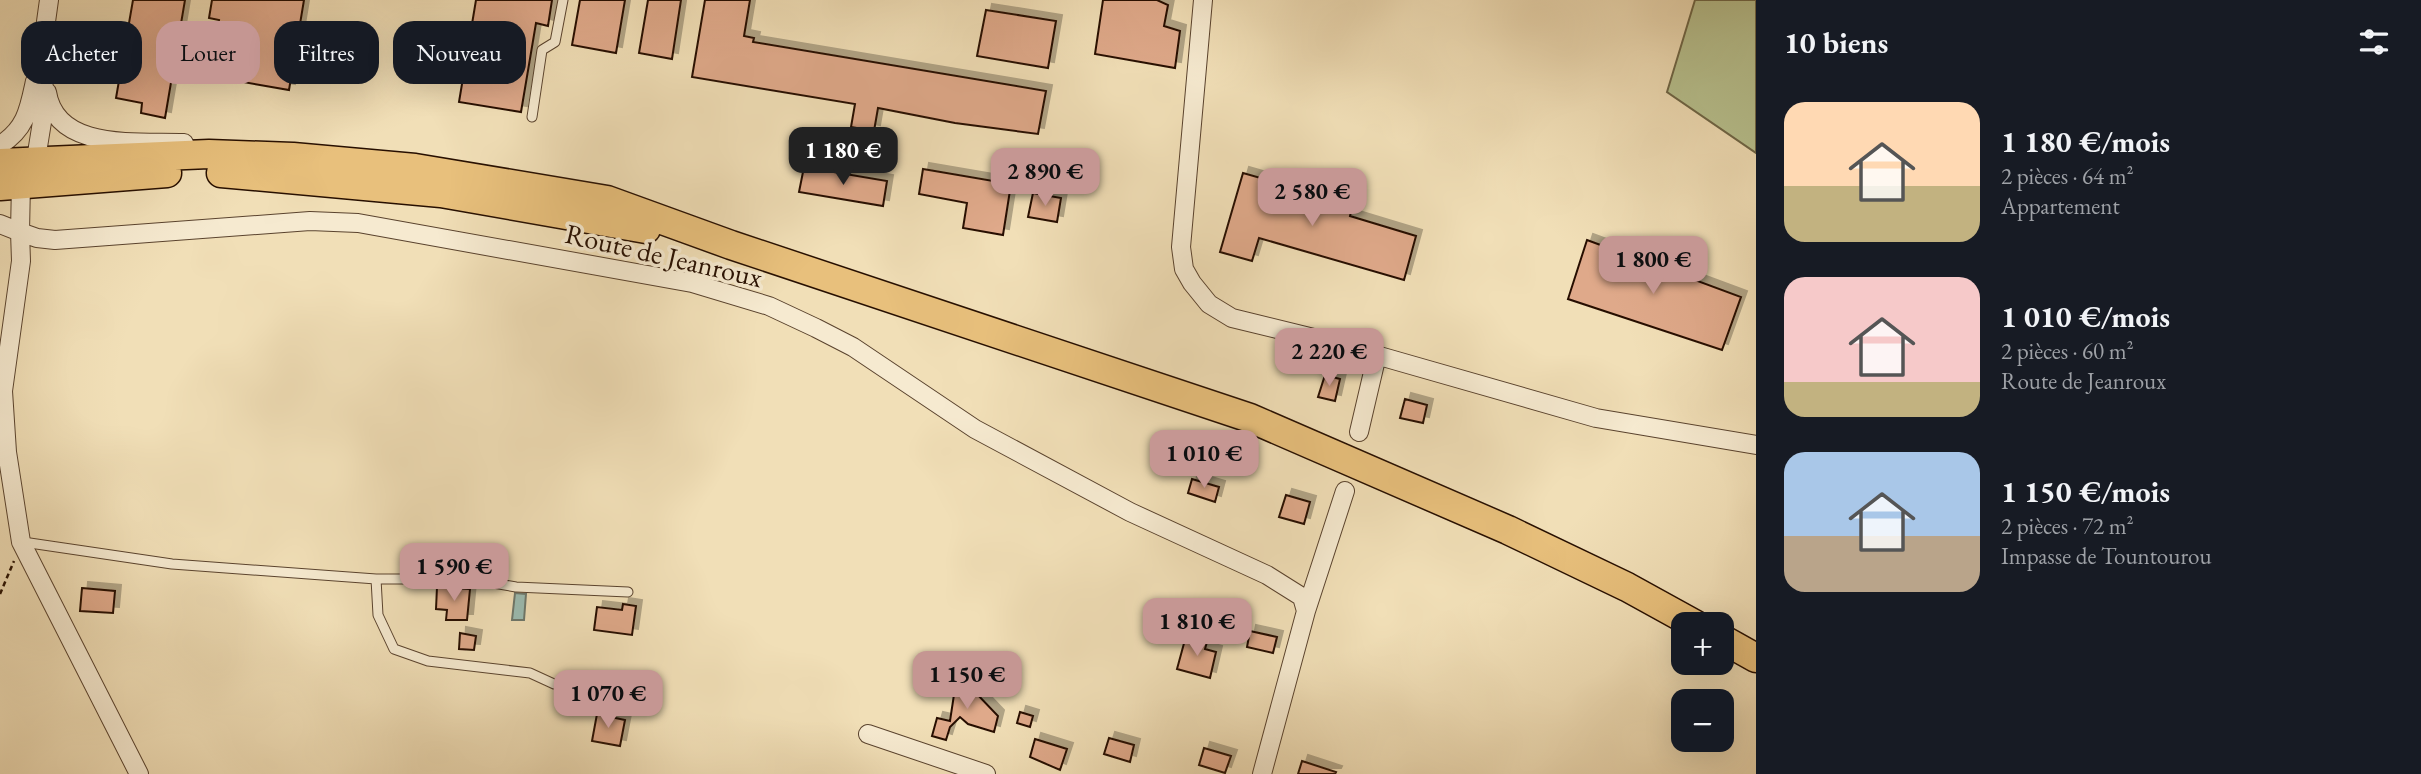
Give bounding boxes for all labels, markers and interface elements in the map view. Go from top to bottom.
chip: Acheter [21,21,142,84]
chip: Louer [156,21,260,84]
chip: Filtres [274,21,379,84]
chip: Nouveau [393,21,526,84]
text: 10 biens [1784,23,1888,62]
icon: filters [2355,23,2393,61]
text: 1 180 €/mois [2001,122,2170,161]
pin: 1 180 € [778,128,908,187]
icon: home [1840,130,1924,214]
text: 1 180 € [805,135,881,165]
pin: 2 890 € [980,148,1110,208]
text: 2 890 € [1007,156,1083,186]
text: 2 pièces · 64 m² [2001,161,2134,191]
pin: 2 580 € [1247,168,1377,228]
text: 2 580 € [1274,176,1350,206]
text: Appartement [2001,191,2120,221]
street label: Route de Jeanroux [562,215,766,295]
pin: 1 800 € [1588,236,1718,296]
text: 1 800 € [1615,244,1691,274]
text: 1 010 €/mois [2001,297,2170,336]
icon: home [1840,305,1924,389]
pin: 2 220 € [1264,328,1394,388]
text: 2 220 € [1291,336,1367,366]
text: 2 pièces · 60 m² [2001,336,2134,366]
text: Route de Jeanroux [2001,366,2166,396]
pin: 1 010 € [1139,430,1269,490]
text: 1 010 € [1166,438,1242,468]
text: 1 150 €/mois [2001,472,2170,511]
icon: home [1840,480,1924,564]
text: 2 pièces · 72 m² [2001,511,2134,541]
text: Impasse de Tountourou [2001,541,2212,571]
pin: 1 590 € [389,544,519,603]
text: 1 590 € [416,551,492,581]
pin: 1 810 € [1132,598,1262,658]
text: 1 810 € [1159,606,1235,636]
map controls [1671,612,1734,752]
button: + [1671,612,1734,675]
pin: 1 150 € [902,652,1032,711]
text: 1 150 € [929,659,1005,689]
pin: 1 070 € [543,670,673,730]
text: 1 070 € [570,678,646,708]
button: − [1671,689,1734,752]

